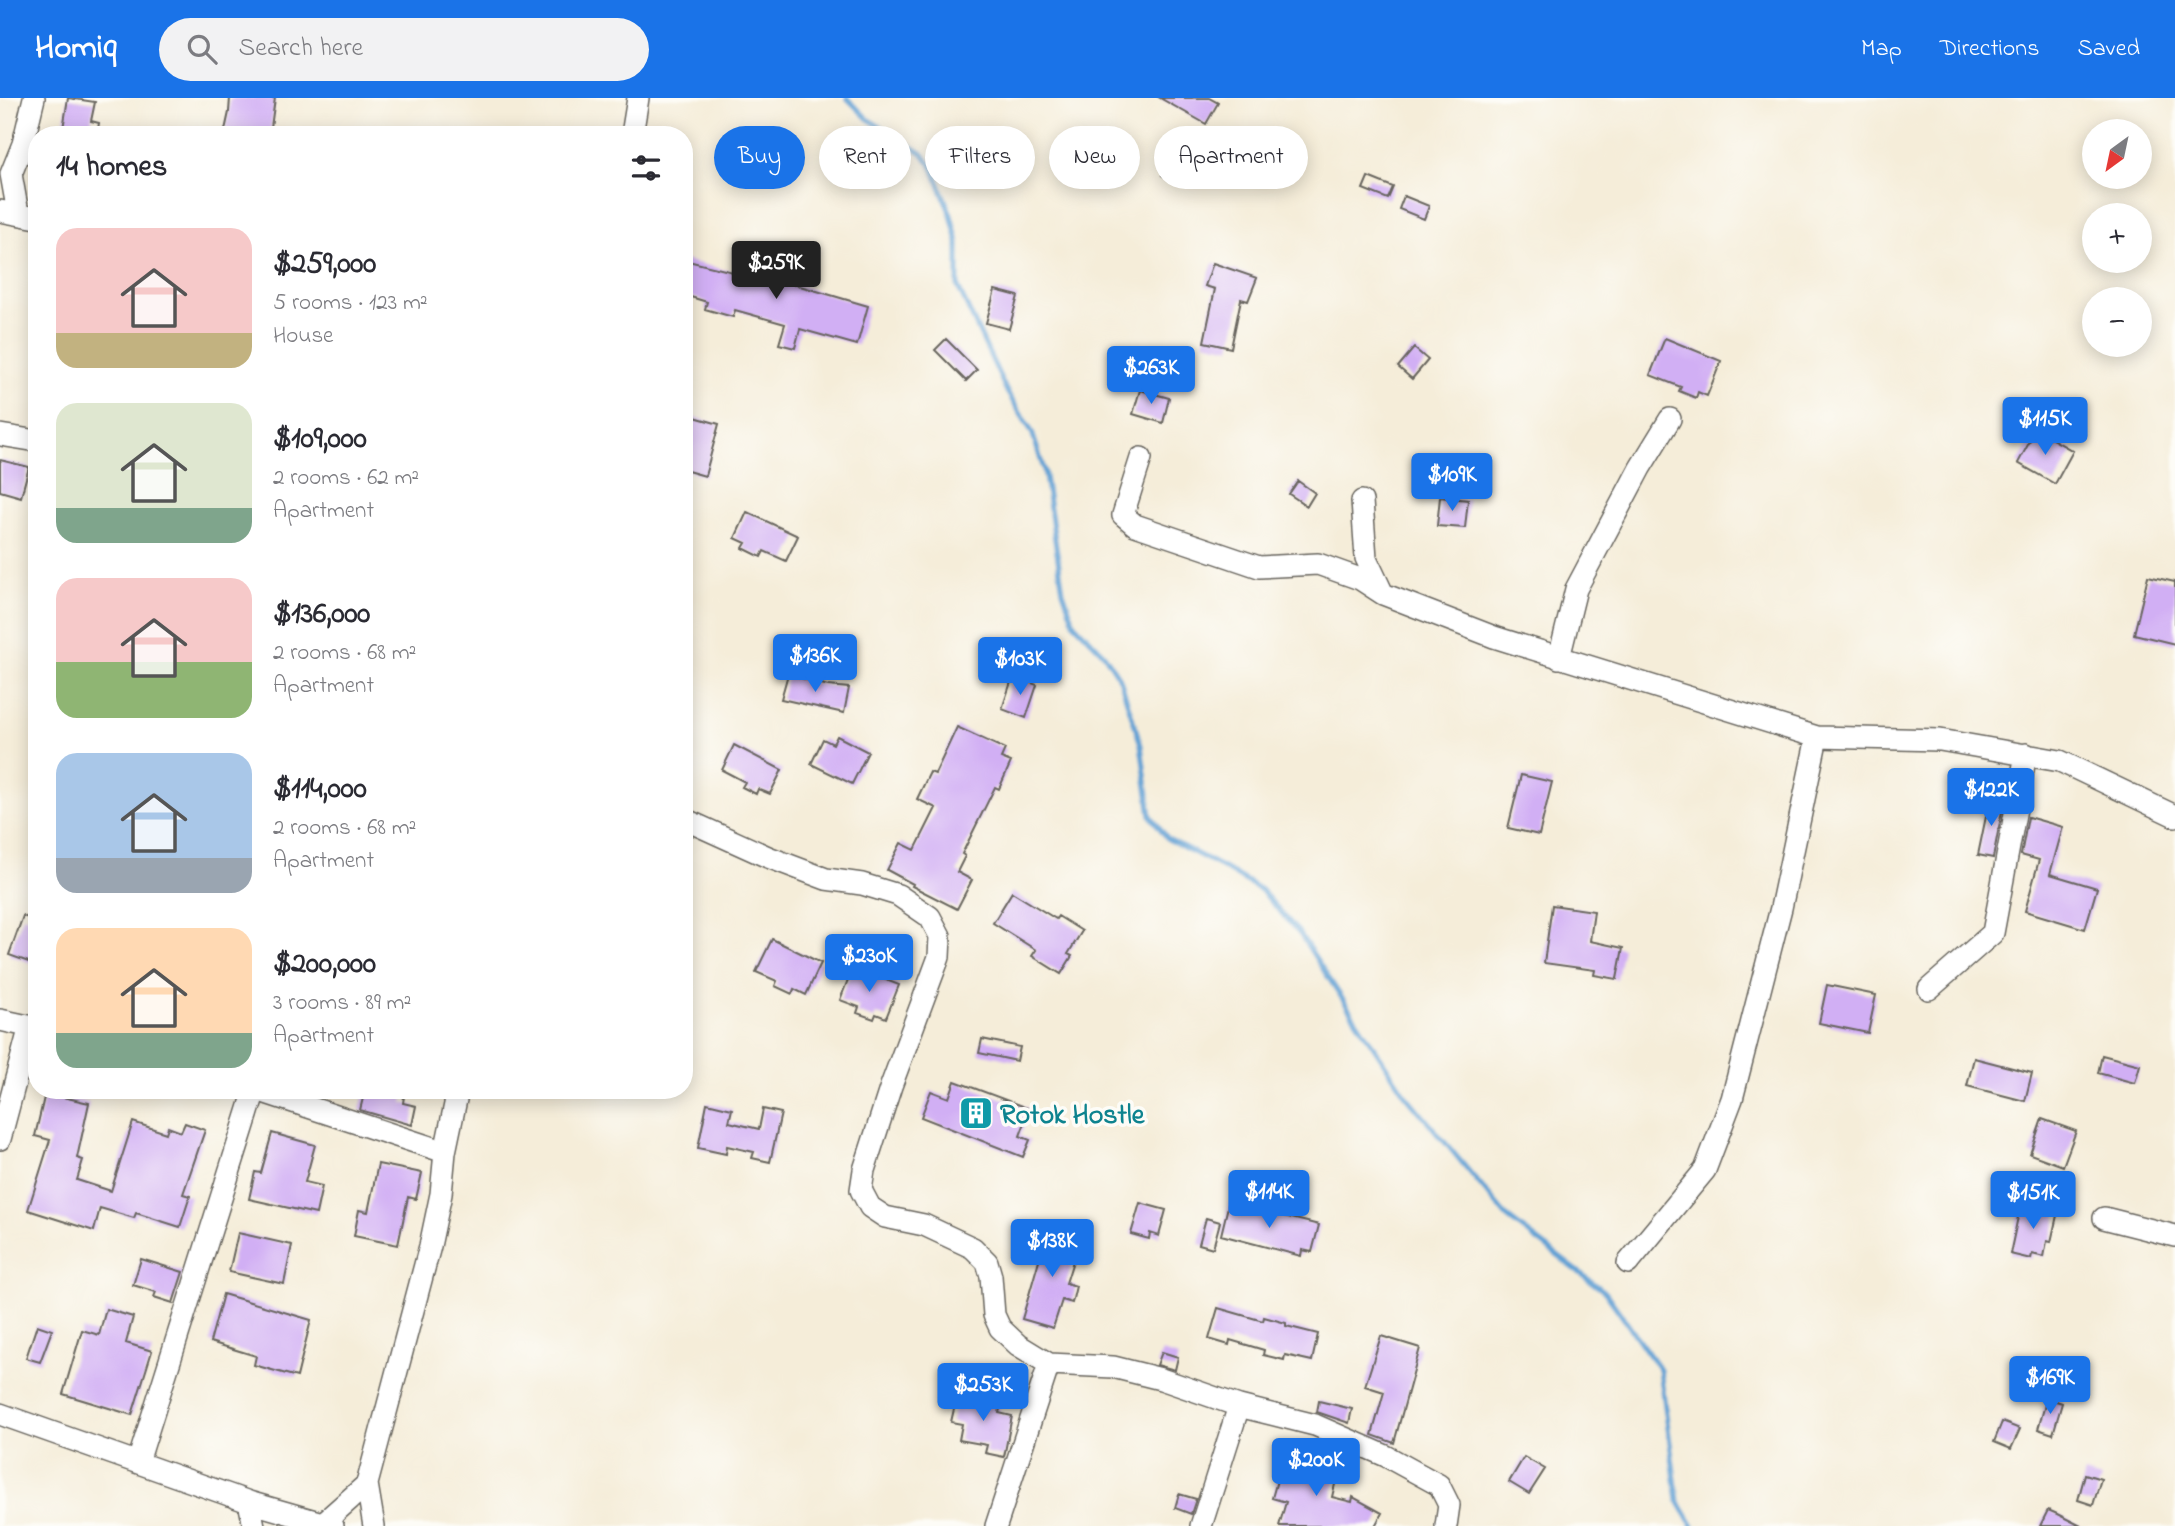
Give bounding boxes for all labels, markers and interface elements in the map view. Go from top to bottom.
search box [159,18,649,81]
text: Homiq [35,25,117,73]
icon: search [183,30,221,68]
text: Search here [239,30,363,68]
text: Map [1861,32,1902,67]
text: Directions [1940,32,2039,67]
text: Saved [2077,32,2140,67]
north arrow [2082,119,2152,189]
map controls [2082,119,2152,357]
chip: Buy [714,126,805,189]
chip: Rent [819,126,911,189]
chip: Filters [925,126,1035,189]
chip: New [1049,126,1140,189]
chip: Apartment [1154,126,1308,189]
text: 14 homes [56,146,167,190]
icon: filters [627,149,665,187]
button: + [2082,203,2152,273]
pin: $259K [727,242,825,301]
text: $259,000 [273,243,376,287]
text: $259K [748,247,804,280]
icon: home [112,256,196,340]
text: 5 rooms · 123 m² [273,287,428,320]
button: − [2082,287,2152,357]
text: House [273,320,333,353]
pin: $263K [1102,346,1200,406]
text: $263K [1123,352,1179,385]
pin: $115K [1996,398,2094,457]
text: $115K [2019,403,2071,436]
text: $109,000 [273,418,367,462]
icon: home [112,431,196,515]
pin: $109K [1403,454,1501,513]
text: $109K [1427,459,1477,492]
text: 2 rooms · 62 m² [273,462,419,495]
text: Apartment [273,495,374,528]
text: $136,000 [273,593,370,637]
icon: home [112,606,196,690]
pin: $136K [766,634,864,694]
text: 2 rooms · 68 m² [273,637,416,670]
pin: $103K [971,638,1069,697]
text: $136K [789,640,841,673]
text: $103K [994,643,1046,676]
text: Apartment [273,670,374,703]
text: $114,000 [273,768,367,812]
pin: $122K [1942,768,2040,828]
text: $122K [1963,774,2019,807]
icon: home [112,781,196,865]
text: 2 rooms · 68 m² [273,812,416,845]
text: Apartment [273,845,374,878]
pin: $230K [820,934,918,994]
text: $230K [841,940,897,973]
text: $200,000 [273,943,376,987]
icon: home [112,956,196,1040]
text: 3 rooms · 89 m² [273,987,411,1020]
text: Apartment [273,1020,374,1053]
building icon: Rotok Hostle [957,1094,995,1132]
place label: Rotok Hostle [1000,1096,1146,1137]
pin: $114K [1220,1170,1318,1230]
pin: $151K [1984,1172,2082,1231]
text: $114K [1244,1176,1294,1209]
text: $151K [2007,1177,2059,1210]
pin: $138K [1003,1220,1101,1279]
text: $138K [1027,1225,1077,1258]
pin: $169K [2001,1356,2099,1416]
text: $169K [2025,1362,2075,1395]
pin: $253K [934,1364,1032,1423]
text: $253K [953,1369,1013,1402]
pin: $200K [1267,1438,1365,1498]
text: $200K [1288,1444,1344,1477]

